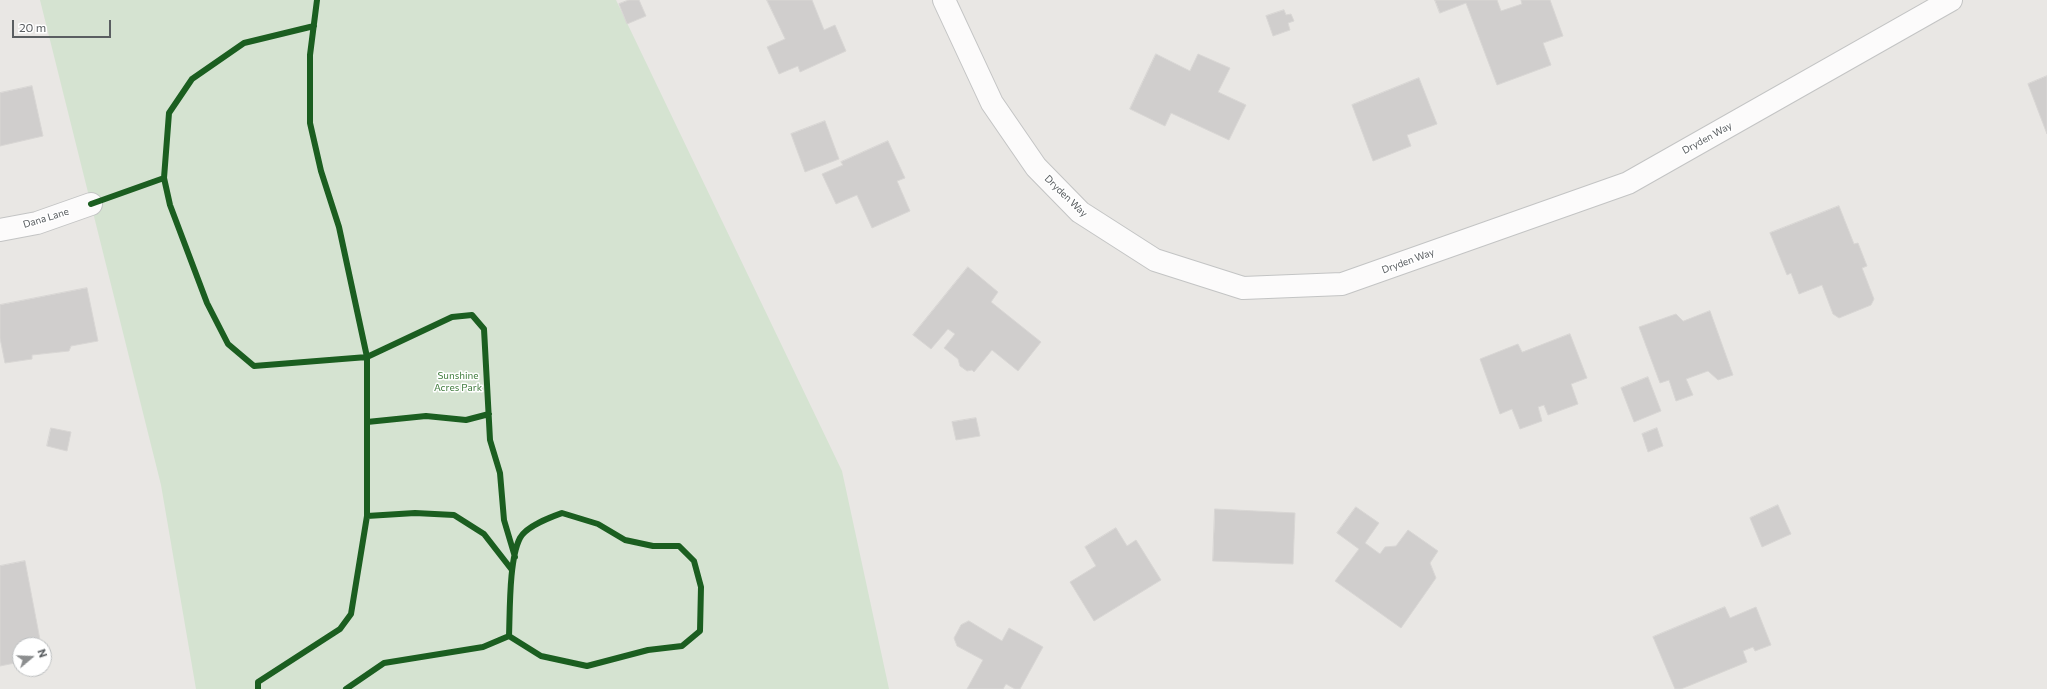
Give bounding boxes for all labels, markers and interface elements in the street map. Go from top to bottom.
scale bar [14,12,113,38]
text: 20 m [19,20,46,34]
street label: Dryden Way [1680,119,1734,157]
street label: Dryden Way [1042,173,1090,219]
street label: Dana Lane [22,205,70,231]
street label: Dryden Way [1380,246,1436,276]
park label: Sunshine Acres Park [434,370,482,394]
north arrow [12,637,52,677]
text: N [35,647,50,659]

